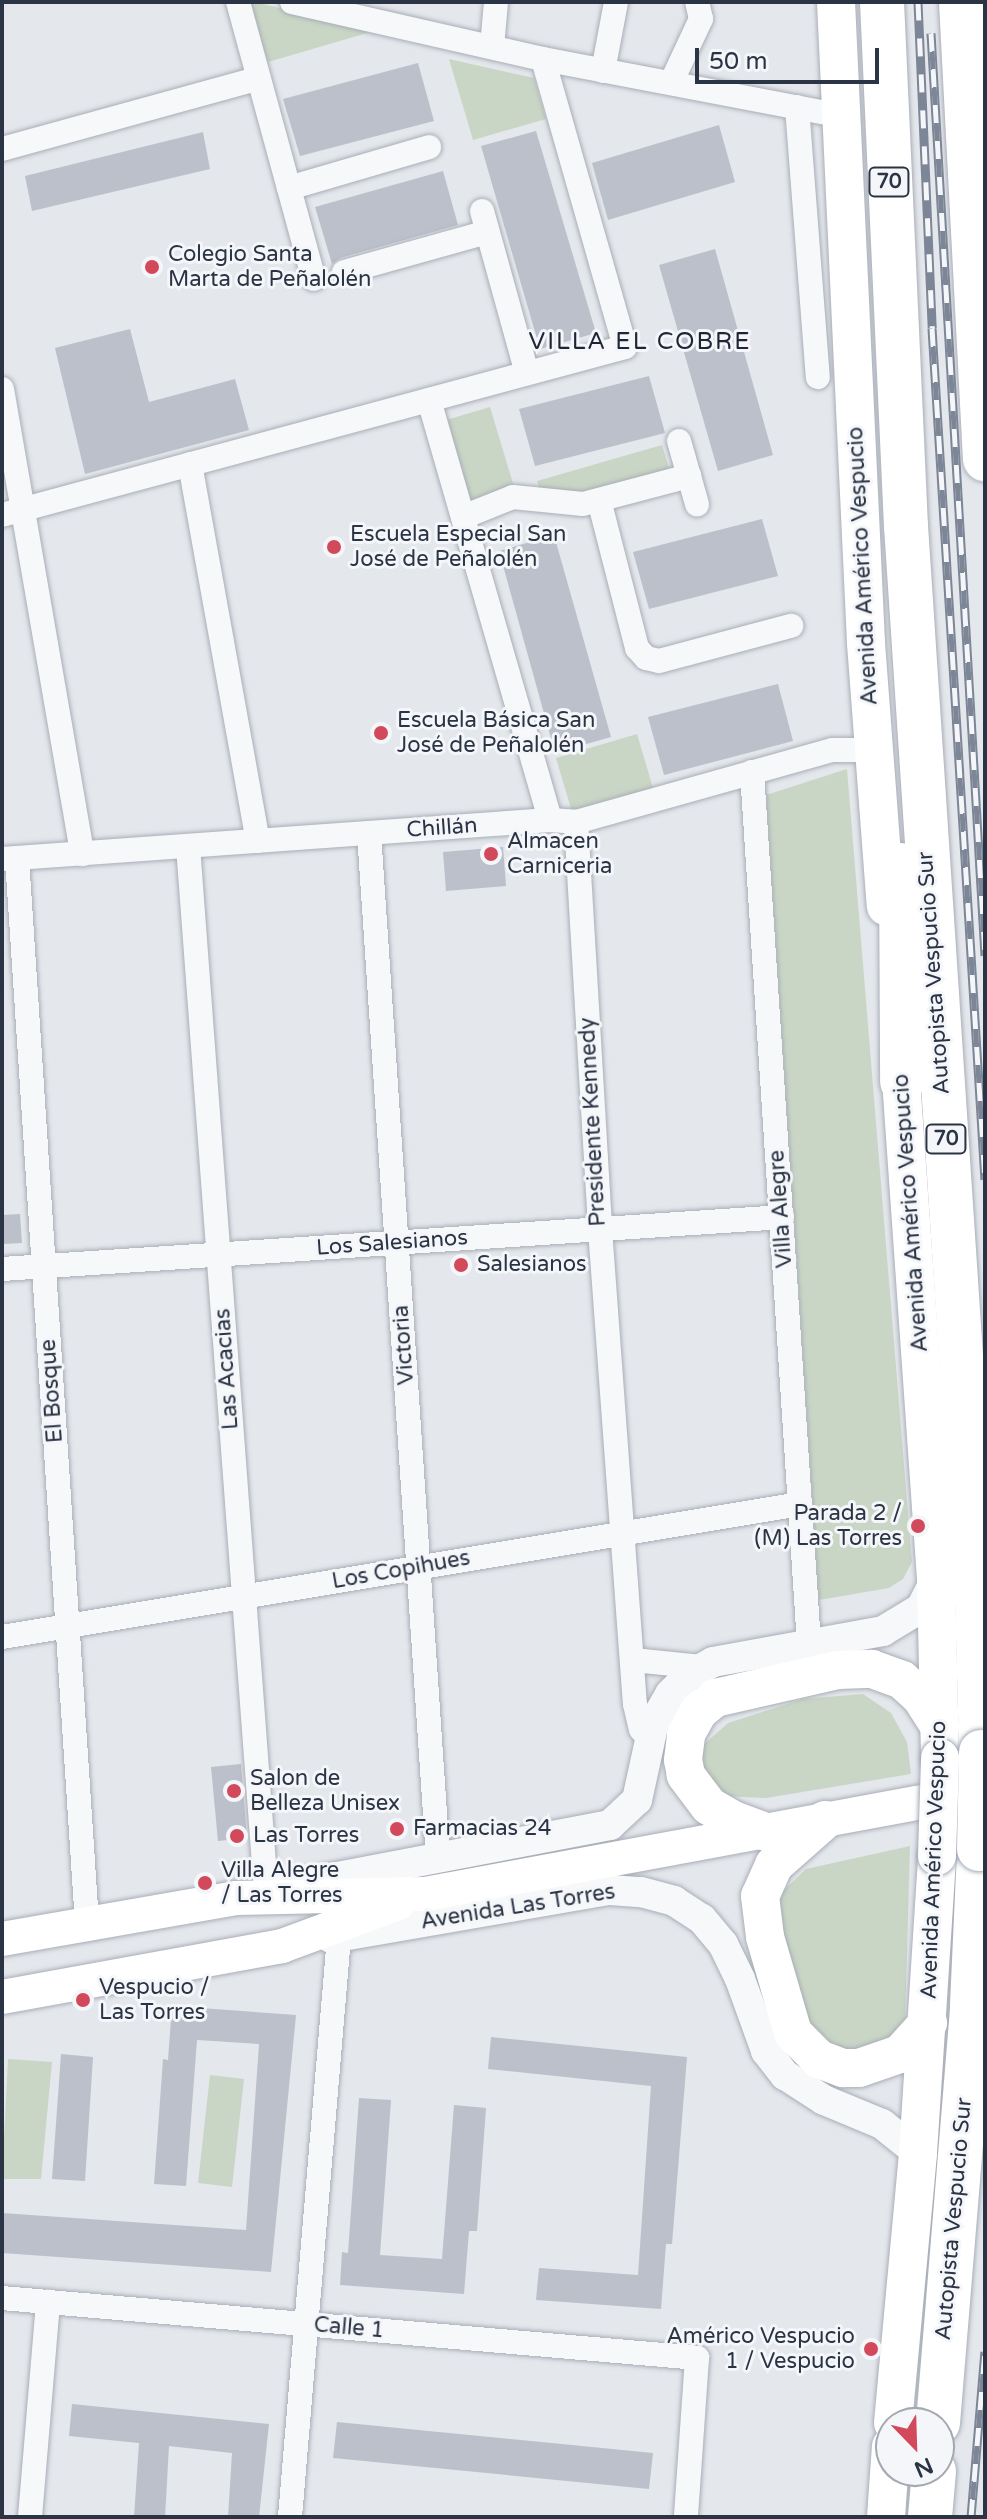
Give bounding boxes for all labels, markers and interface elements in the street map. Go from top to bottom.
scale bar [699,32,883,82]
text: 50 m [709,47,767,76]
road number: 70 [867,166,911,198]
place label: Colegio Santa Marta de Peñalolén [168,241,371,292]
marker: Colegio Santa Marta de Peñalolén [143,258,161,276]
district label: VILLA EL COBRE [529,328,751,356]
street label: Avenida Américo Vespucio [843,426,883,706]
place label: Escuela Especial San José de Peñalolén [350,521,566,572]
marker: Escuela Especial San José de Peñalolén [325,538,343,556]
place label: Escuela Básica San José de Peñalolén [397,707,595,758]
marker: Escuela Básica San José de Peñalolén [372,724,390,742]
street label: Chillán [406,812,478,844]
place label: Almacen Carniceria [507,828,612,880]
marker: Almacen Carniceria [482,845,500,863]
street label: Autopista Vespucio Sur [912,851,956,1095]
street label: Presidente Kennedy [574,1017,612,1227]
street label: Avenida Américo Vespucio [888,1073,934,1353]
road number: 70 [924,1123,968,1155]
street label: Villa Alegre [764,1149,798,1269]
street label: Los Salesianos [315,1225,469,1261]
place label: Salesianos [477,1252,587,1278]
marker: Salesianos [452,1256,470,1274]
street label: Victoria [388,1304,420,1386]
street label: Las Acacias [210,1307,244,1431]
street label: El Bosque [35,1338,69,1444]
place label: Parada 2 / (M) Las Torres [754,1500,902,1552]
marker: Parada 2 / (M) Las Torres [909,1517,927,1535]
street label: Los Copihues [330,1545,472,1595]
street label: Avenida Américo Vespucio [916,1720,952,2000]
place label: Salon de Belleza Unisex [250,1765,400,1816]
marker: Salon de Belleza Unisex [225,1782,243,1800]
place label: Farmacias 24 [413,1816,552,1842]
marker: Farmacias 24 [388,1820,406,1838]
place label: Las Torres [253,1823,359,1849]
marker: Las Torres [228,1827,246,1845]
place label: Villa Alegre / Las Torres [221,1857,343,1908]
marker: Villa Alegre / Las Torres [196,1874,214,1892]
street label: Avenida Las Torres [419,1879,617,1935]
place label: Vespucio / Las Torres [99,1974,209,2026]
marker: Vespucio / Las Torres [74,1991,92,2009]
street label: Autopista Vespucio Sur [930,2097,978,2341]
street label: Calle 1 [313,2312,385,2344]
place label: Américo Vespucio 1 / Vespucio [667,2323,855,2374]
marker: Américo Vespucio 1 / Vespucio [862,2340,880,2358]
north arrow [875,2407,955,2487]
text: N [910,2452,937,2483]

